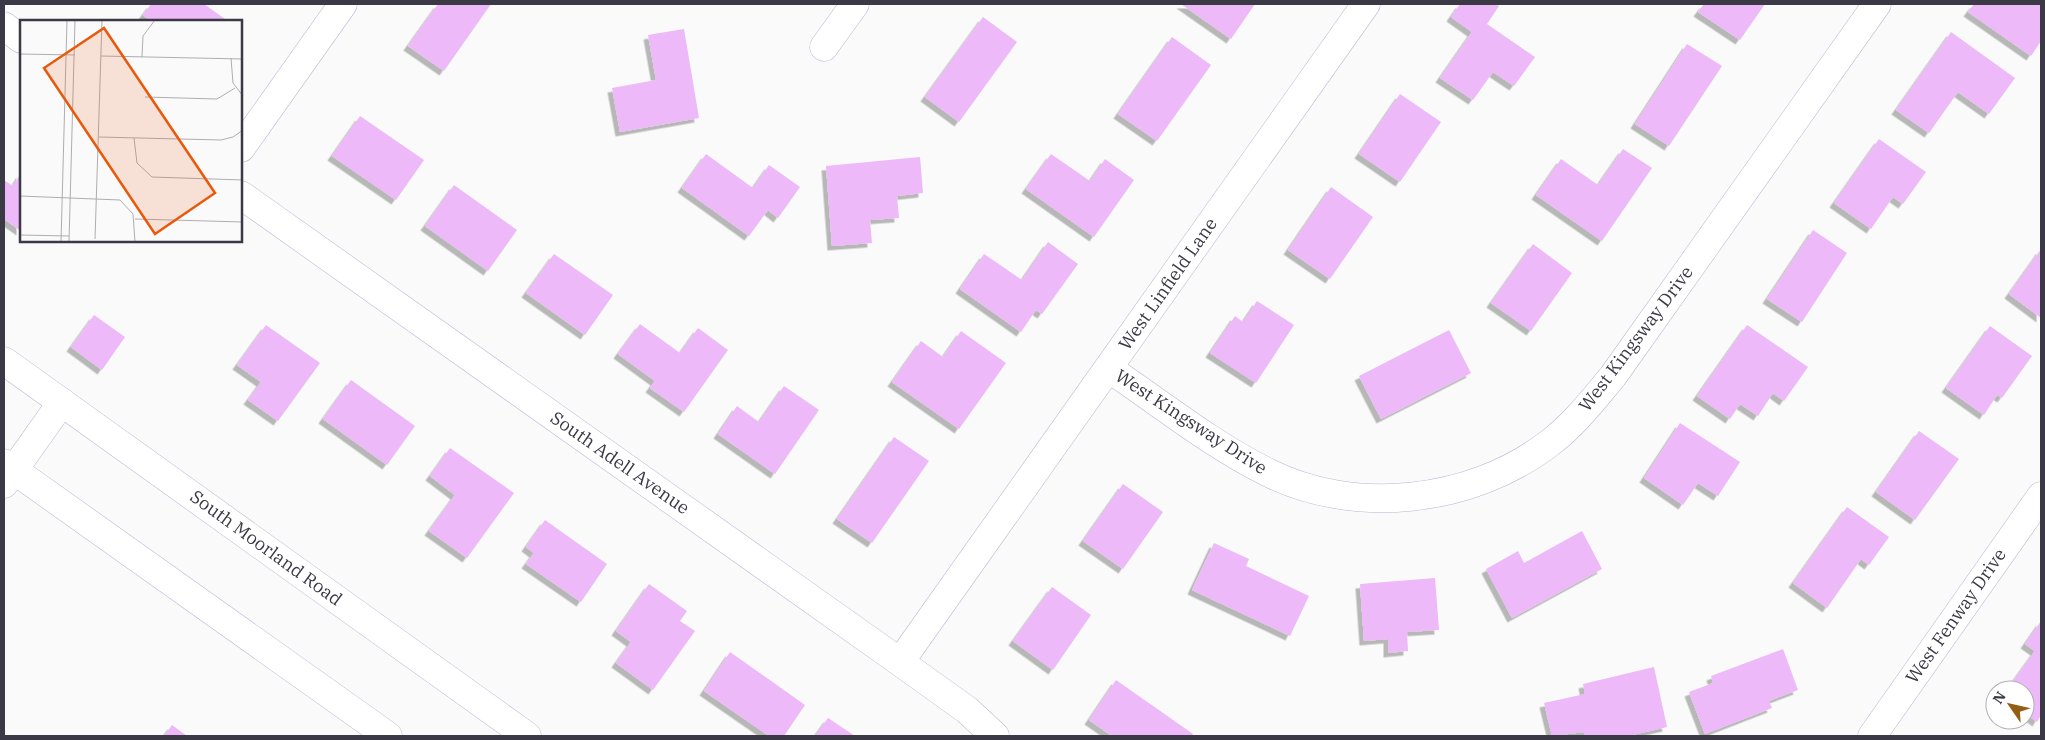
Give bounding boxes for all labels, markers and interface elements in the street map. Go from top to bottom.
inset map [20,20,242,242]
street label: West Linfield Lane [1113,213,1222,354]
street label: West Kingsway Drive [1573,261,1698,416]
street label: West Kingsway Drive [1111,364,1272,479]
street label: South Adell Avenue [546,406,694,519]
street label: South Moorland Road [186,485,347,611]
street label: West Fenway Drive [1900,544,2011,688]
north arrow [1985,680,2035,730]
text: N [1989,688,2010,707]

